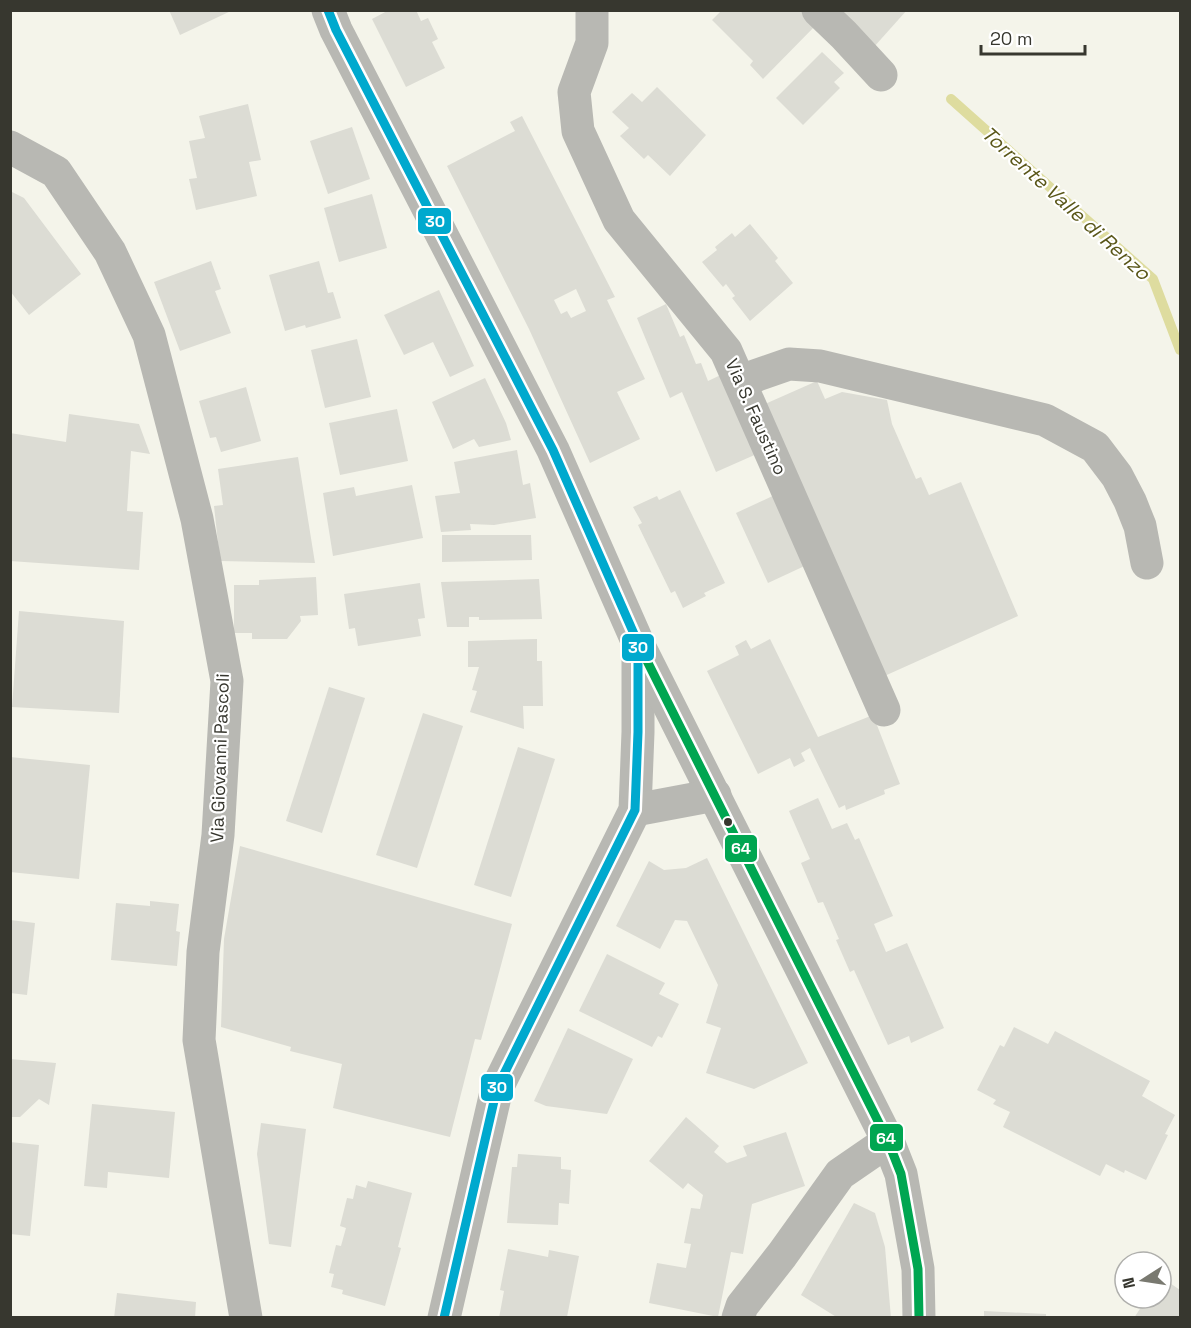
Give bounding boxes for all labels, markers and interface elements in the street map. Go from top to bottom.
scale bar [981,18,1084,56]
text: 20 m [990,27,1033,50]
water label: Torrente Valle di Renzo [976,120,1156,286]
line badge: 30 [417,207,452,235]
text: 30 [425,211,445,232]
street label: Via S. Faustino [721,355,792,479]
line badge: 30 [621,633,655,662]
text: 30 [628,637,648,658]
street label: Via Giovanni Pascoli [205,673,234,843]
unlabelled marker [722,816,734,828]
line badge: 64 [724,834,758,863]
text: 64 [731,838,751,859]
line badge: 30 [480,1073,514,1102]
text: 30 [487,1077,507,1098]
line badge: 64 [869,1123,904,1152]
text: 64 [876,1128,896,1149]
north arrow [1113,1250,1173,1310]
text: N [1117,1276,1140,1290]

